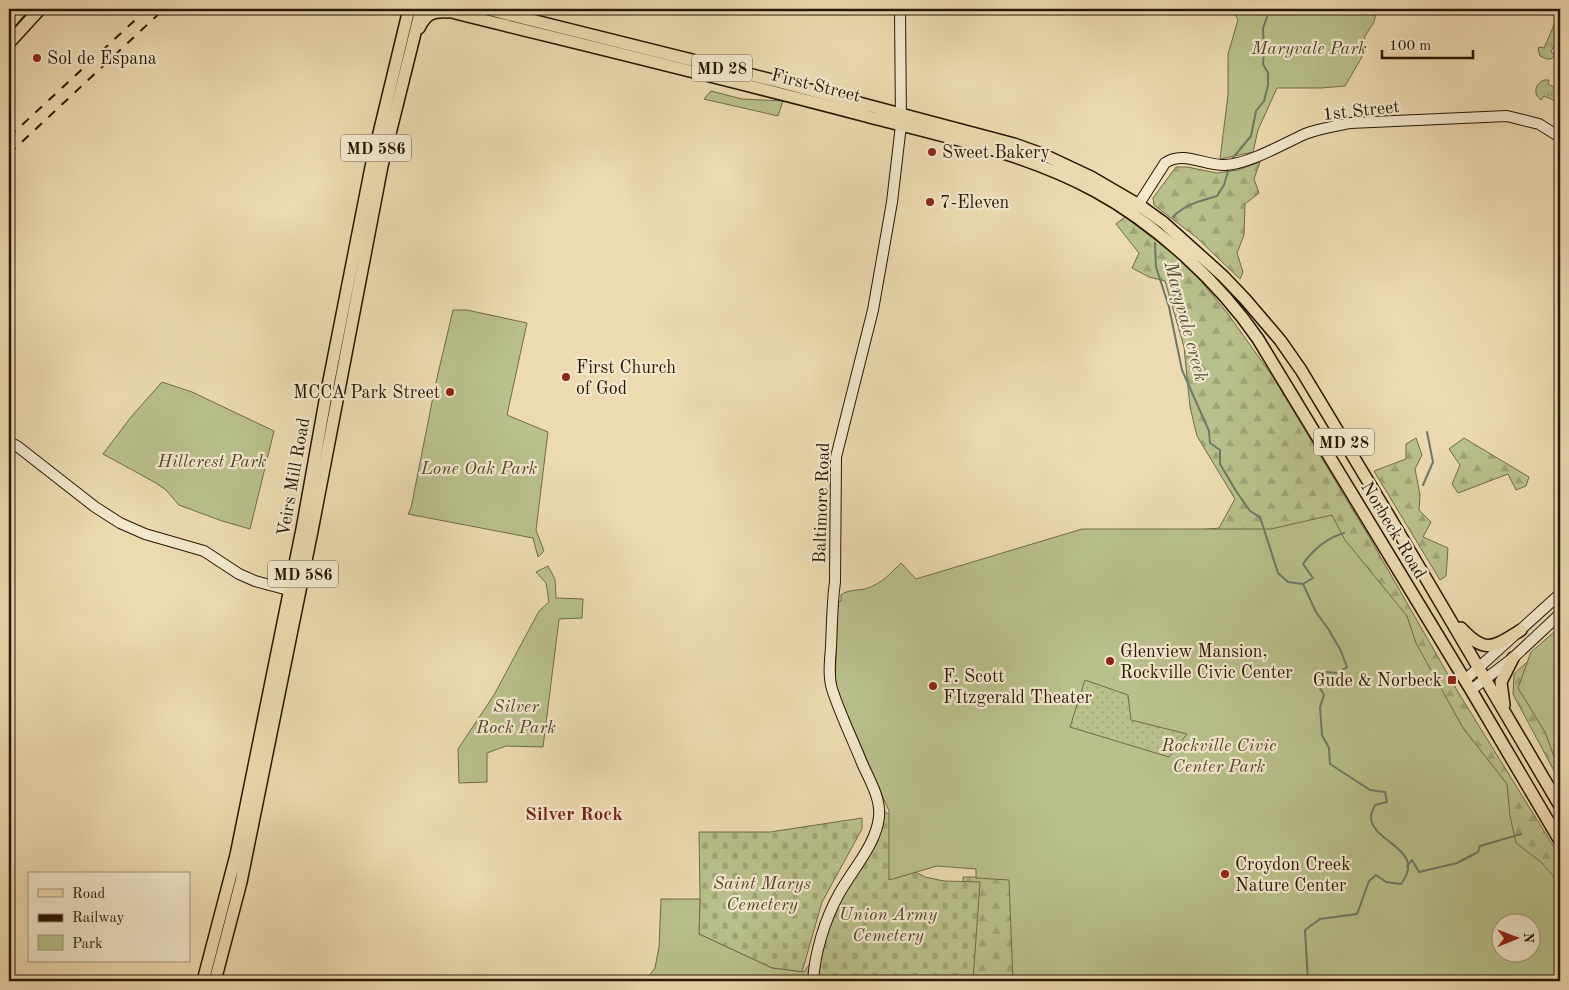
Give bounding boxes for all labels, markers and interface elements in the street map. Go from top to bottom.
scale bar [1382,28,1473,60]
text: 100 m [1389,39,1431,54]
park label: Maryvale Park [1250,40,1367,58]
place label: Sol de Espana [47,50,157,68]
marker: Sol de Espana [31,52,43,64]
road number: MD 28 [692,54,752,82]
street label: First Street [769,66,862,106]
street label: 1st Street [1322,98,1400,124]
road number: MD 586 [341,134,411,162]
place label: Sweet Bakery [942,144,1050,162]
marker: Sweet Bakery [926,146,938,158]
place label: 7-Eleven [940,194,1010,212]
marker: 7-Eleven [924,196,936,208]
water label: Maryvale creek [1159,258,1210,384]
place label: First Church of God [576,359,676,398]
marker: First Church of God [560,371,572,383]
place label: MCCA Park Street [293,384,440,402]
marker: MCCA Park Street [444,386,456,398]
street label: Veirs Mill Road [275,416,313,538]
road number: MD 28 [1314,428,1374,456]
street label: Baltimore Road [811,442,833,564]
park label: Hillcrest Park [156,453,267,471]
park label: Lone Oak Park [420,460,538,478]
street label: Norbeck Road [1357,479,1429,582]
road number: MD 586 [268,560,338,588]
place label: Glenview Mansion, Rockville Civic Center [1120,643,1293,682]
marker: Glenview Mansion, Rockville Civic Center [1104,655,1116,667]
place label: F. Scott FItzgerald Theater [943,668,1092,707]
place label: Gude & Norbeck [1313,672,1442,690]
marker: Gude & Norbeck [1446,674,1458,686]
marker: F. Scott FItzgerald Theater [927,680,939,692]
park label: Silver Rock Park [475,698,556,737]
park label: Rockville Civic Center Park [1160,737,1277,776]
district label: Silver Rock [525,806,623,825]
place label: Croydon Creek Nature Center [1235,856,1351,895]
marker: Croydon Creek Nature Center [1219,868,1231,880]
legend [28,872,190,962]
park label: Saint Marys Cemetery [713,875,812,914]
text: Road [72,887,106,902]
park label: Union Army Cemetery [839,906,938,945]
text: Railway [72,911,125,926]
north arrow [1492,912,1542,962]
text: N [1521,932,1535,944]
text: Park [72,937,103,952]

